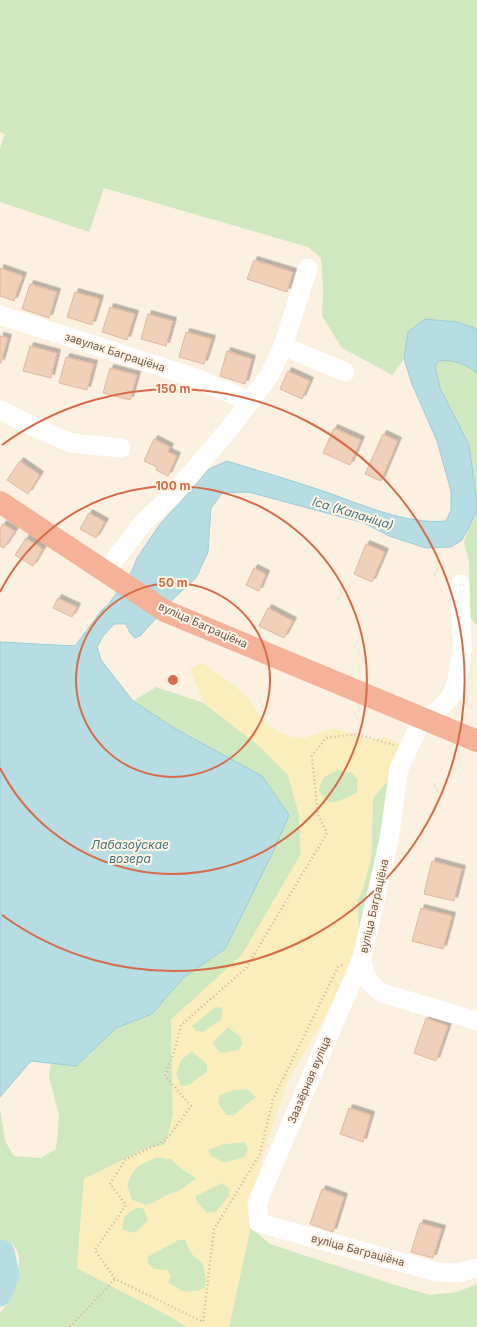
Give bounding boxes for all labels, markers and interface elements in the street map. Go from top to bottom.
street label: завулак Баграціёна [63,329,167,375]
text: 150 m [156,381,190,396]
text: 100 m [155,478,191,493]
water label: Іса (Капаніца) [311,494,395,532]
text: 50 m [158,575,188,590]
street label: вуліца Баграціёна [156,599,250,651]
centre of rings [166,673,180,687]
water label: Лабазоўскае возера [91,837,169,866]
street label: вуліца Баграціёна [356,857,392,955]
street label: Заазёрная вуліца [284,1034,334,1126]
street label: вуліца Баграціёна [310,1231,406,1269]

